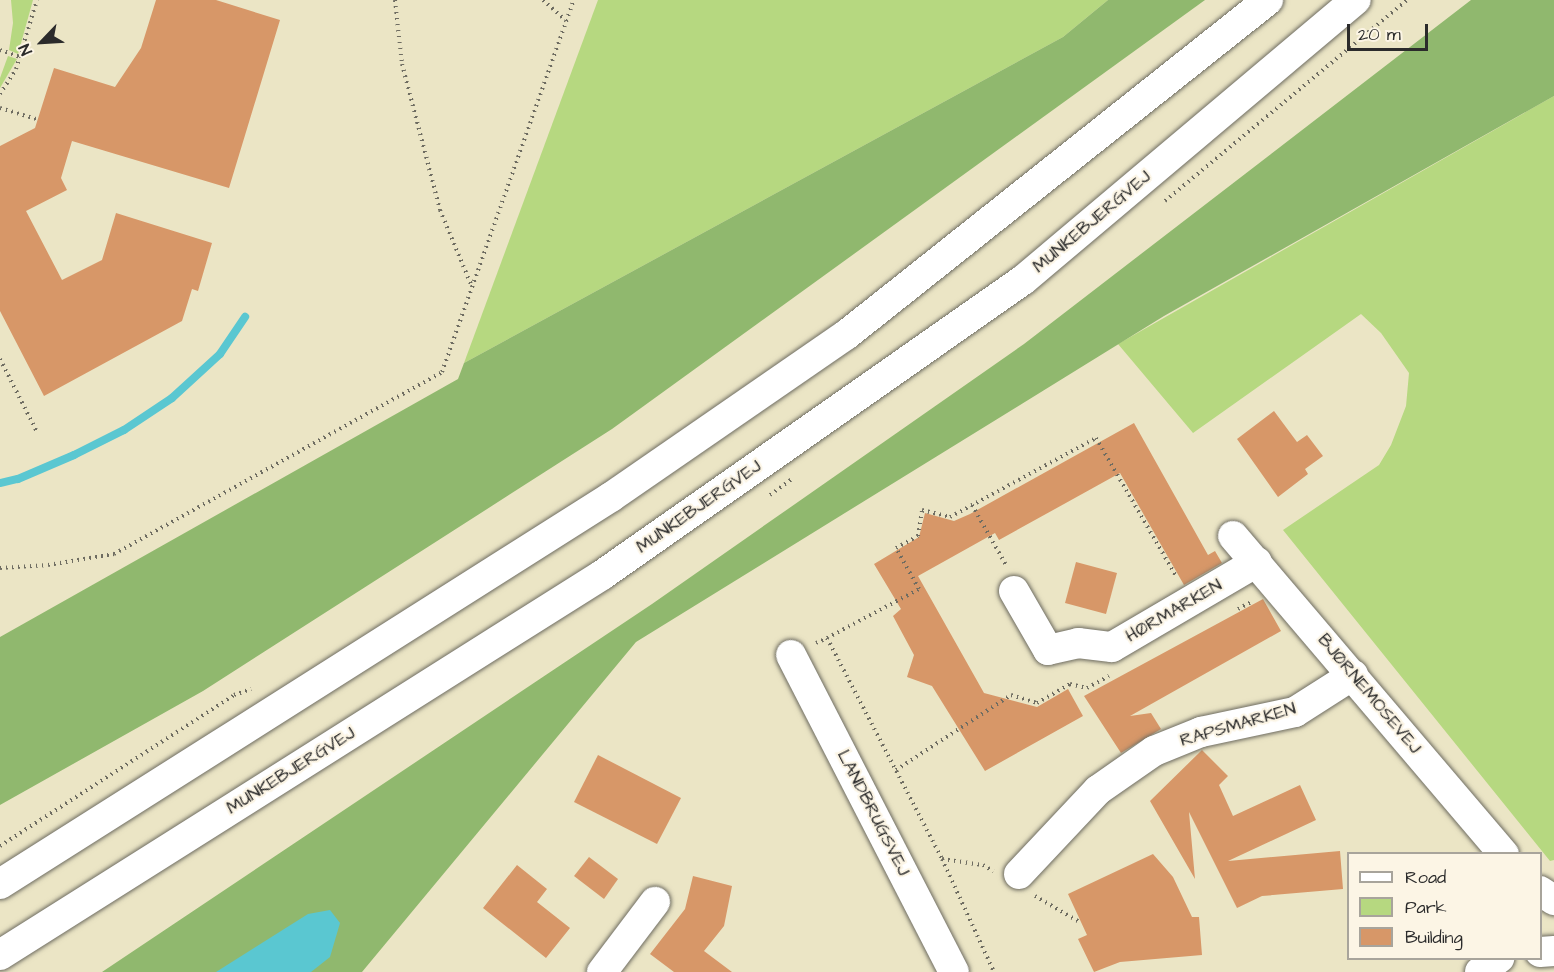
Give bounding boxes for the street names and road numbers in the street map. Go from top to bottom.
street label: MUNKEBJERGVEJ [1029,166,1155,278]
street label: MUNKEBJERGVEJ [632,456,766,558]
street label: HØRMARKEN [1122,575,1226,647]
street label: BJØRNEMOSEVEJ [1313,630,1425,758]
street label: RAPSMARKEN [1178,698,1298,752]
street label: MUNKEBJERGVEJ [223,723,359,819]
street label: LANDBRUGSVEJ [832,747,914,879]

